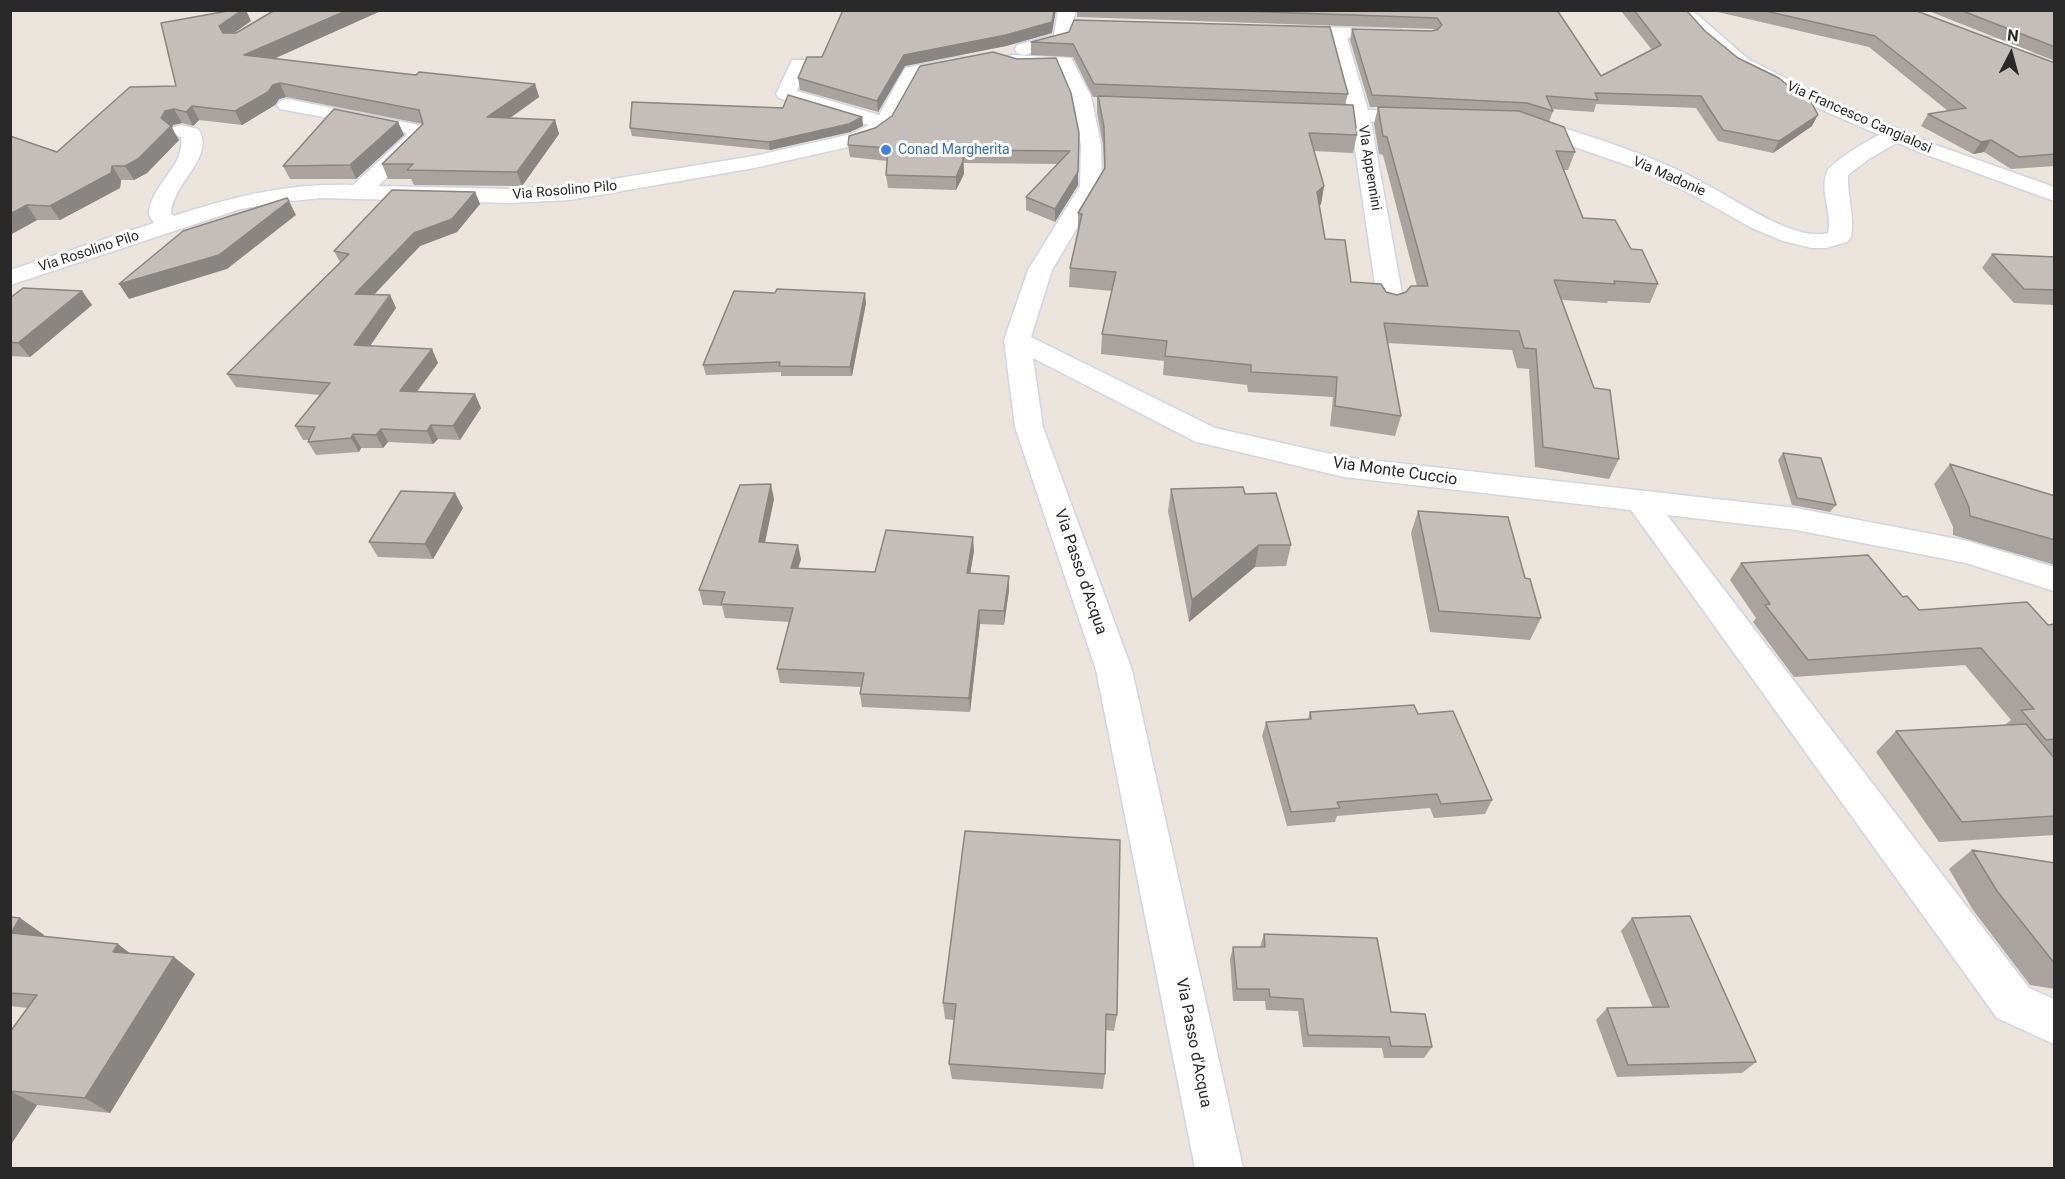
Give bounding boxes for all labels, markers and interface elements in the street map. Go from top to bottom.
north arrow [1981,24,2041,84]
text: N [2006,26,2020,46]
street label: Via Francesco Cangialosi [1784,78,1934,158]
street label: VIa Appennini [1354,124,1384,212]
place label: Conad Margherita [898,142,1010,158]
marker: Conad Margherita [879,143,893,157]
street label: Via Madonie [1630,154,1708,200]
street label: Via Rosolino Pilo [512,178,618,204]
street label: Via Rosolino Pilo [37,228,141,276]
street label: Via Monte Cuccio [1332,454,1458,490]
street label: Via Passo d'Acqua [1050,507,1110,637]
street label: Via Passo d'Acqua [1171,977,1215,1109]

